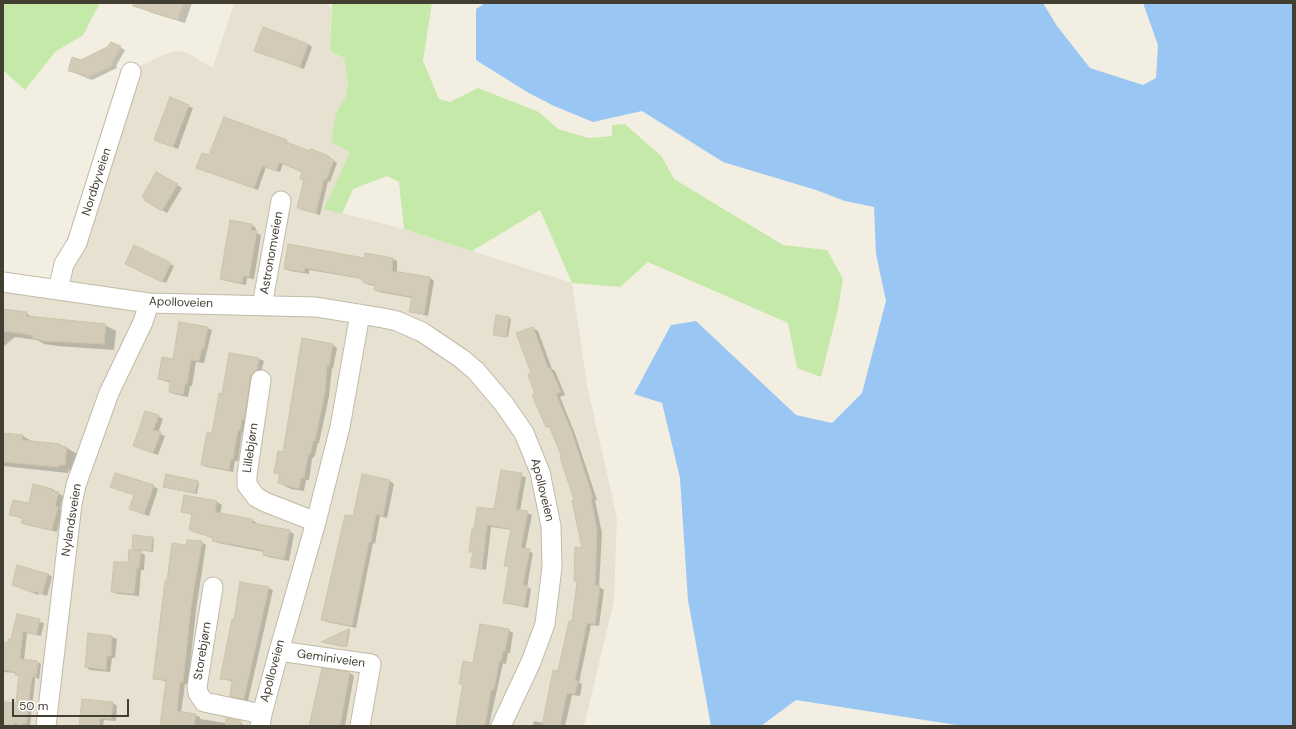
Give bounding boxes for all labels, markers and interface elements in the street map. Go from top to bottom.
street label: Nordbyveien [79,146,115,218]
street label: Astronomveien [258,211,286,295]
street label: Apolloveien [149,295,213,311]
street label: Lillebjørn [240,422,262,474]
street label: Apolloveien [527,457,557,523]
street label: Nylandsveien [59,482,85,558]
street label: Storebjørn [191,621,215,681]
street label: Apolloveien [258,638,288,704]
street label: Geminiveien [296,647,366,671]
scale bar [14,691,131,717]
text: 50 m [19,698,48,714]

